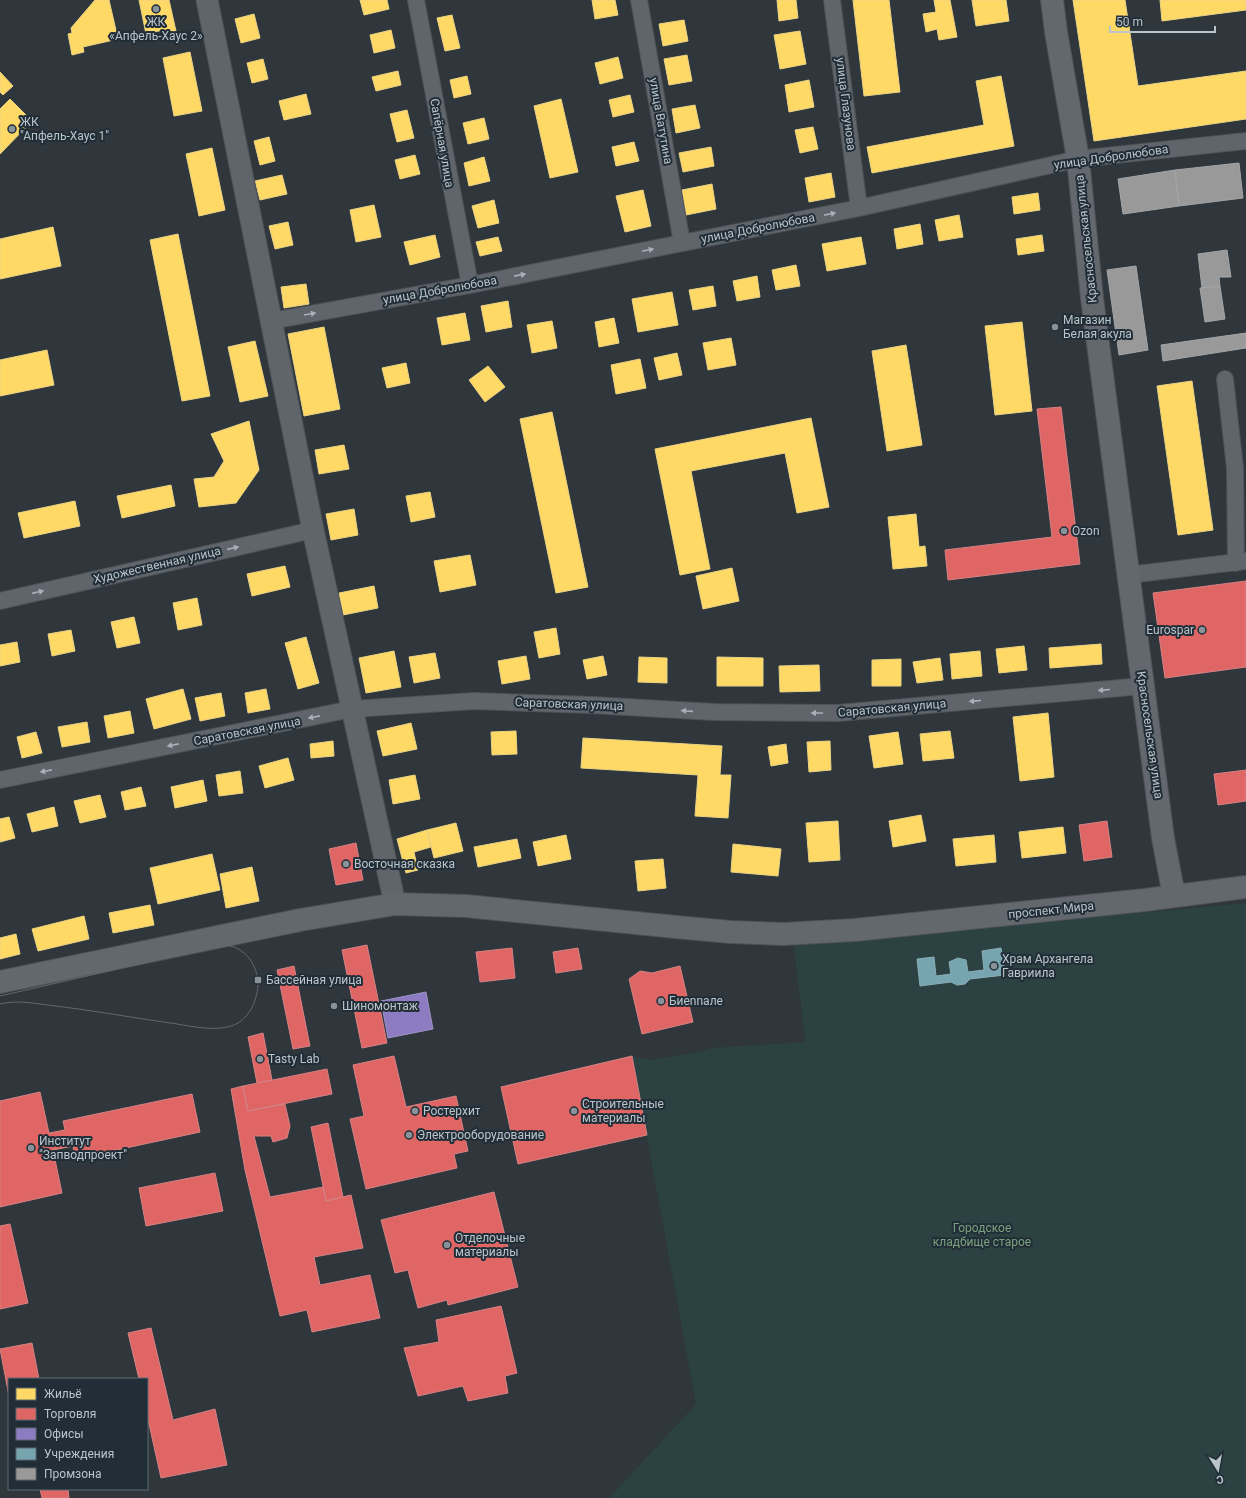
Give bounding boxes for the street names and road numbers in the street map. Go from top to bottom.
street label: улица Глазунова [833,57,859,151]
street label: улица Ватутина [647,77,675,165]
street label: Сапёрная улица [427,97,457,189]
street label: улица Добролюбова [1053,142,1169,172]
street label: Красносельская улица [1072,174,1100,304]
street label: улица Добролюбова [700,210,816,246]
street label: улица Добролюбова [382,273,498,307]
street label: Художественная улица [92,544,222,586]
street label: Красносельская улица [1134,670,1166,800]
street label: Саратовская улица [515,695,623,713]
street label: Саратовская улица [837,696,947,720]
street label: Саратовская улица [192,714,302,748]
street label: проспект Мира [1008,899,1094,921]

